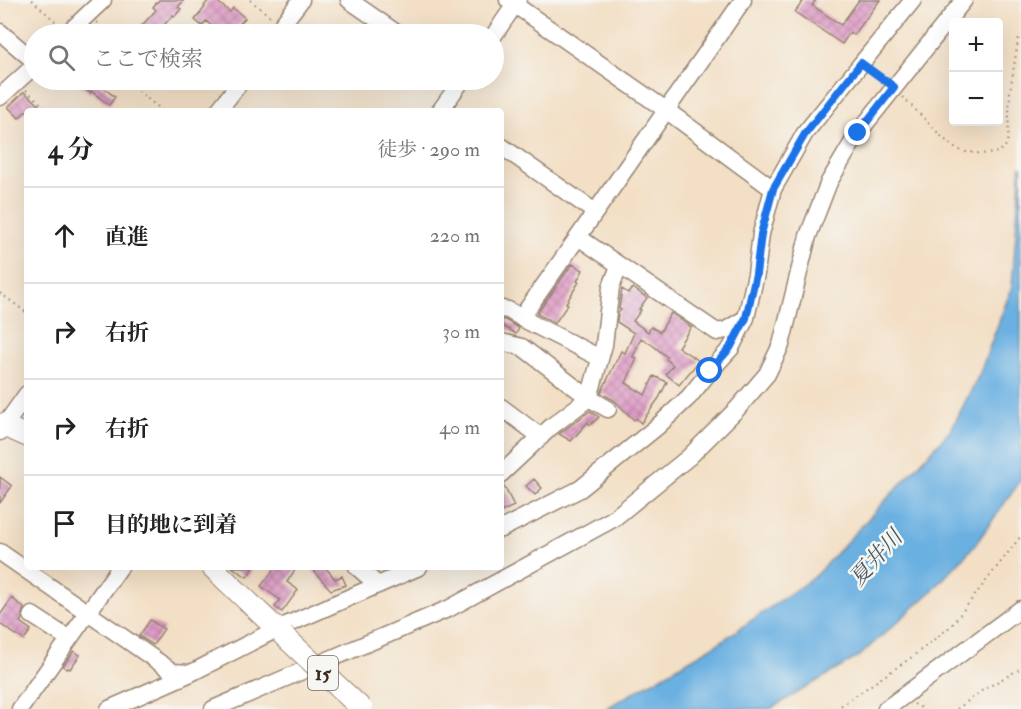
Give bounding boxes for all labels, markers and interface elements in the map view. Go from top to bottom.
map controls [949,18,1003,126]
button: + [949,18,1003,72]
search box [24,24,504,90]
icon: search [45,41,78,74]
text: ここで検索 [93,45,203,73]
button: − [949,72,1003,126]
route end [844,119,870,145]
text: 4 分 [48,134,94,166]
text: 徒歩 · 290 m [377,137,480,162]
icon: ahead [48,219,81,252]
text: 直進 [105,223,149,251]
text: 220 m [430,223,480,248]
icon: right [48,315,81,348]
text: 右折 [105,319,149,347]
text: 30 m [442,319,480,344]
route start [696,357,722,383]
icon: right [48,411,81,444]
text: 右折 [105,415,149,443]
text: 40 m [439,415,480,440]
icon: arrive [48,507,81,540]
text: 目的地に到着 [105,511,237,539]
water label: 夏井川 [844,523,910,592]
road number: 15 [308,656,338,690]

